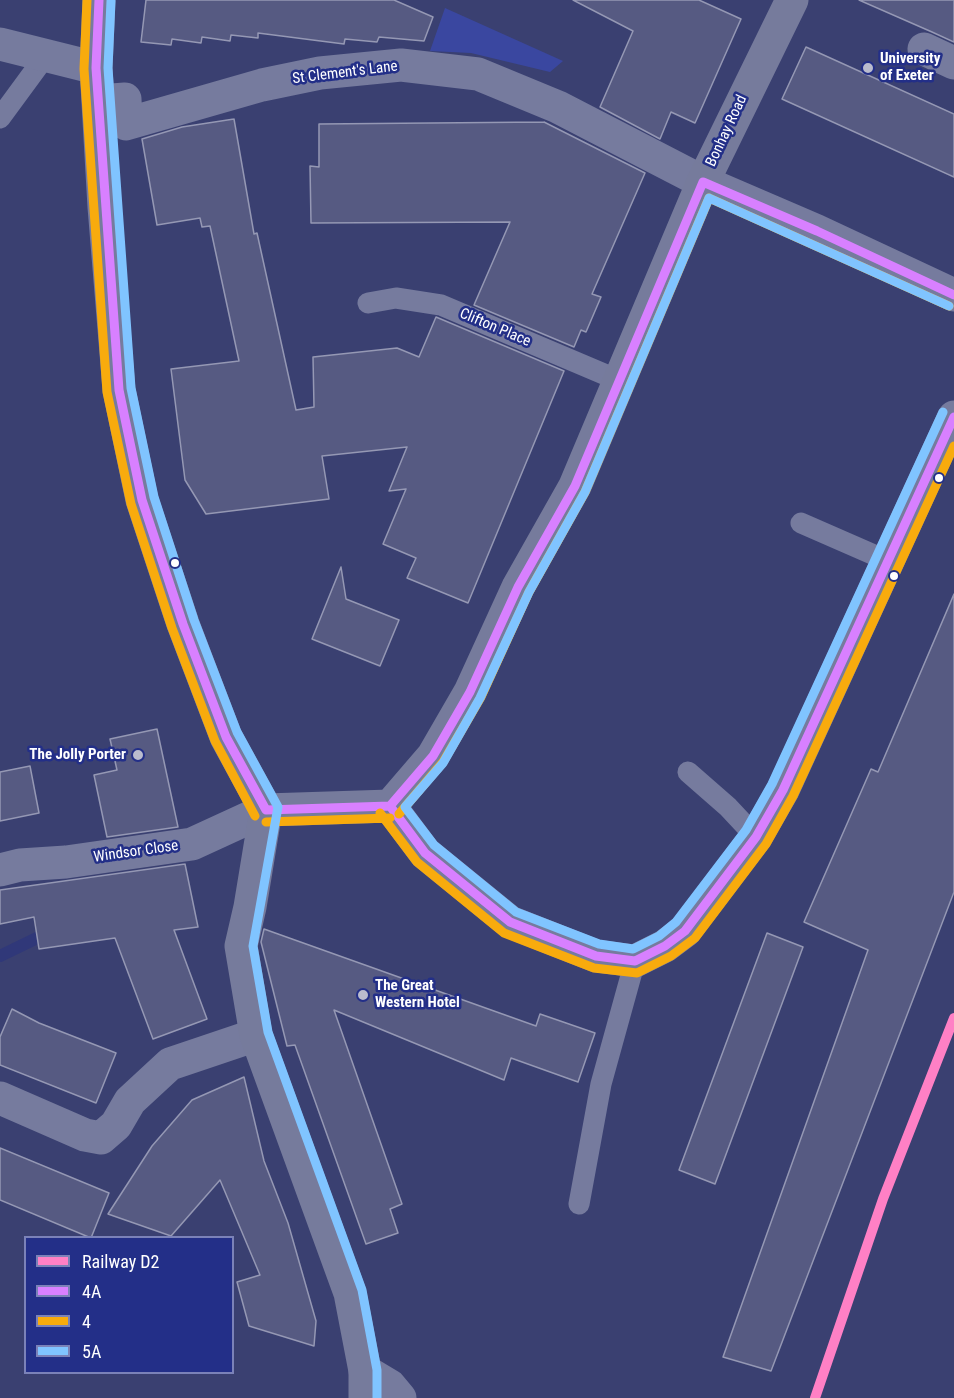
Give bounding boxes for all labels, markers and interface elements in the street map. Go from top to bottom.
place label: University of Exeter [880,50,940,85]
street label: St Clement's Lane [291,58,399,88]
marker: University of Exeter [861,61,875,75]
street label: Bonhay Road [703,92,751,170]
street label: Clifton Place [457,305,533,351]
unlabelled marker [933,472,945,484]
unlabelled marker [169,557,181,569]
unlabelled marker [888,570,900,582]
place label: The Jolly Porter [29,746,126,764]
marker: The Jolly Porter [131,748,145,762]
street label: Windsor Close [93,837,179,867]
place label: The Great Western Hotel [375,977,460,1012]
marker: The Great Western Hotel [356,988,370,1002]
legend [24,1236,234,1374]
text: Railway D2 [82,1251,159,1272]
text: 4A [82,1281,101,1302]
text: 4 [82,1311,91,1332]
text: 5A [82,1341,101,1362]

